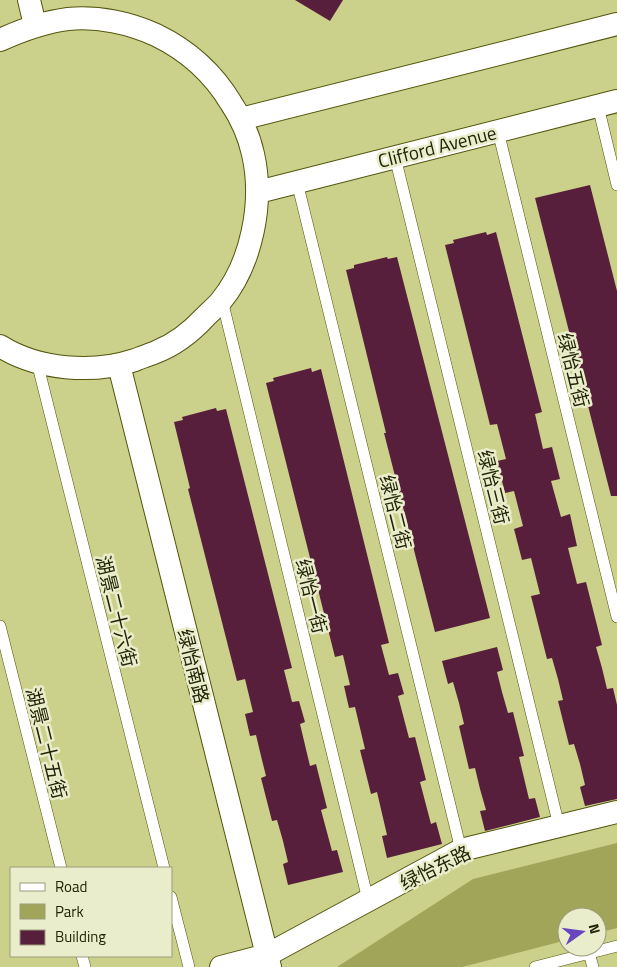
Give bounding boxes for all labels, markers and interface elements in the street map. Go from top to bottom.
street label: Clifford Avenue [375,117,499,175]
street label: 绿怡五街 [551,330,597,410]
street label: 绿怡三街 [471,447,517,527]
street label: 绿怡二街 [373,472,419,552]
street label: 湖景二十六街 [89,552,145,670]
street label: 绿怡一街 [289,556,335,636]
street label: 绿怡南路 [171,626,217,706]
street label: 湖景二十五街 [19,684,75,802]
street label: 绿怡东路 [394,837,476,897]
legend [10,867,172,957]
text: Road [55,875,87,898]
text: Park [55,900,84,923]
north arrow [557,907,607,957]
text: N [584,921,606,936]
text: Building [55,925,106,948]

